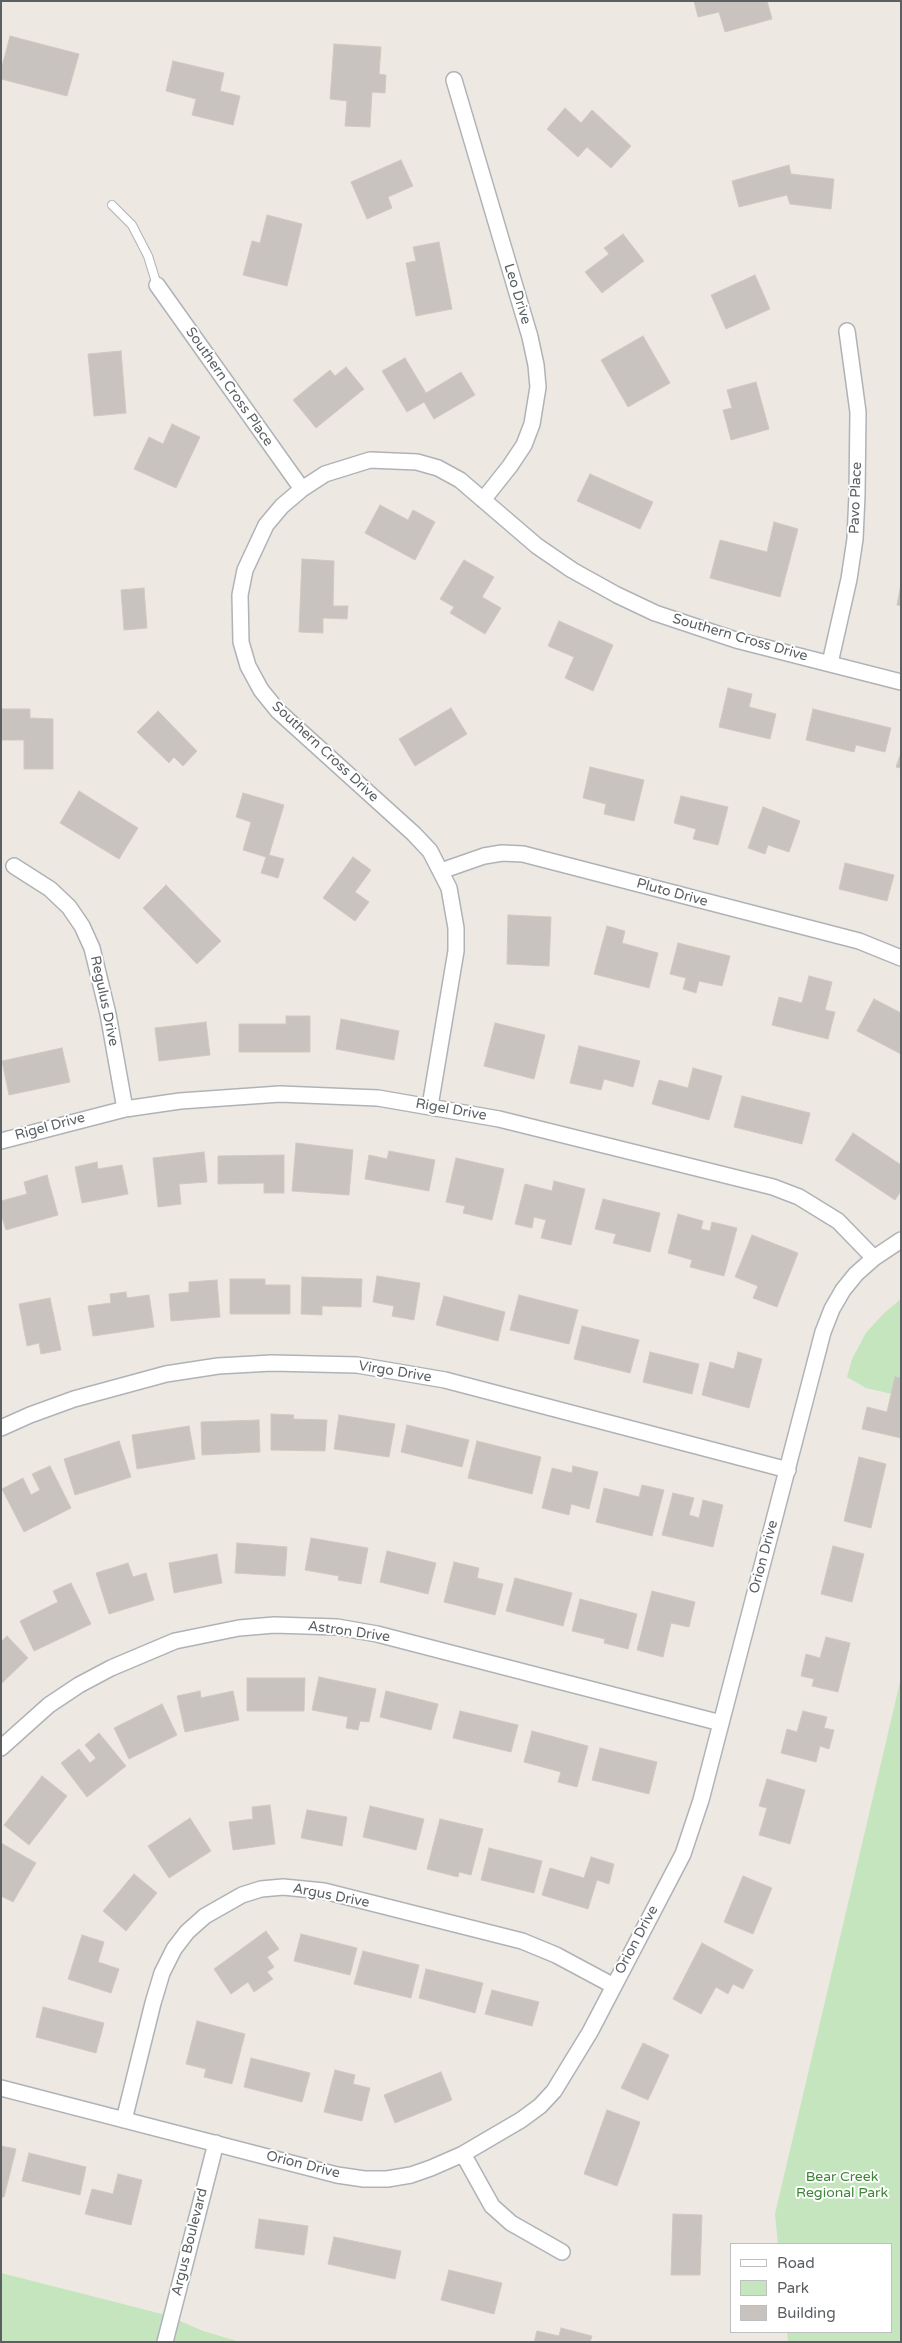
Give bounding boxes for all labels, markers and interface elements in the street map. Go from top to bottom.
street label: Leo Drive [500,262,534,326]
street label: Southern Cross Place [182,324,276,450]
street label: Pavo Place [846,462,866,534]
street label: Southern Cross Drive [670,611,810,665]
street label: Southern Cross Drive [268,698,382,806]
street label: Pluto Drive [634,875,710,911]
street label: Regulus Drive [86,954,122,1048]
street label: Rigel Drive [414,1095,488,1125]
street label: Rigel Drive [13,1110,87,1144]
street label: Virgo Drive [357,1358,433,1386]
street label: Orion Drive [746,1518,782,1596]
street label: Astron Drive [307,1618,391,1646]
street label: Argus Drive [291,1880,371,1912]
street label: Orion Drive [612,1903,662,1977]
street label: Orion Drive [264,2148,342,2182]
park label: Bear Creek Regional Park [796,2169,888,2202]
street label: Argus Boulevard [168,2186,212,2298]
legend [730,2243,892,2333]
text: Road [777,2254,815,2272]
text: Park [777,2279,809,2297]
text: Building [777,2304,836,2322]

